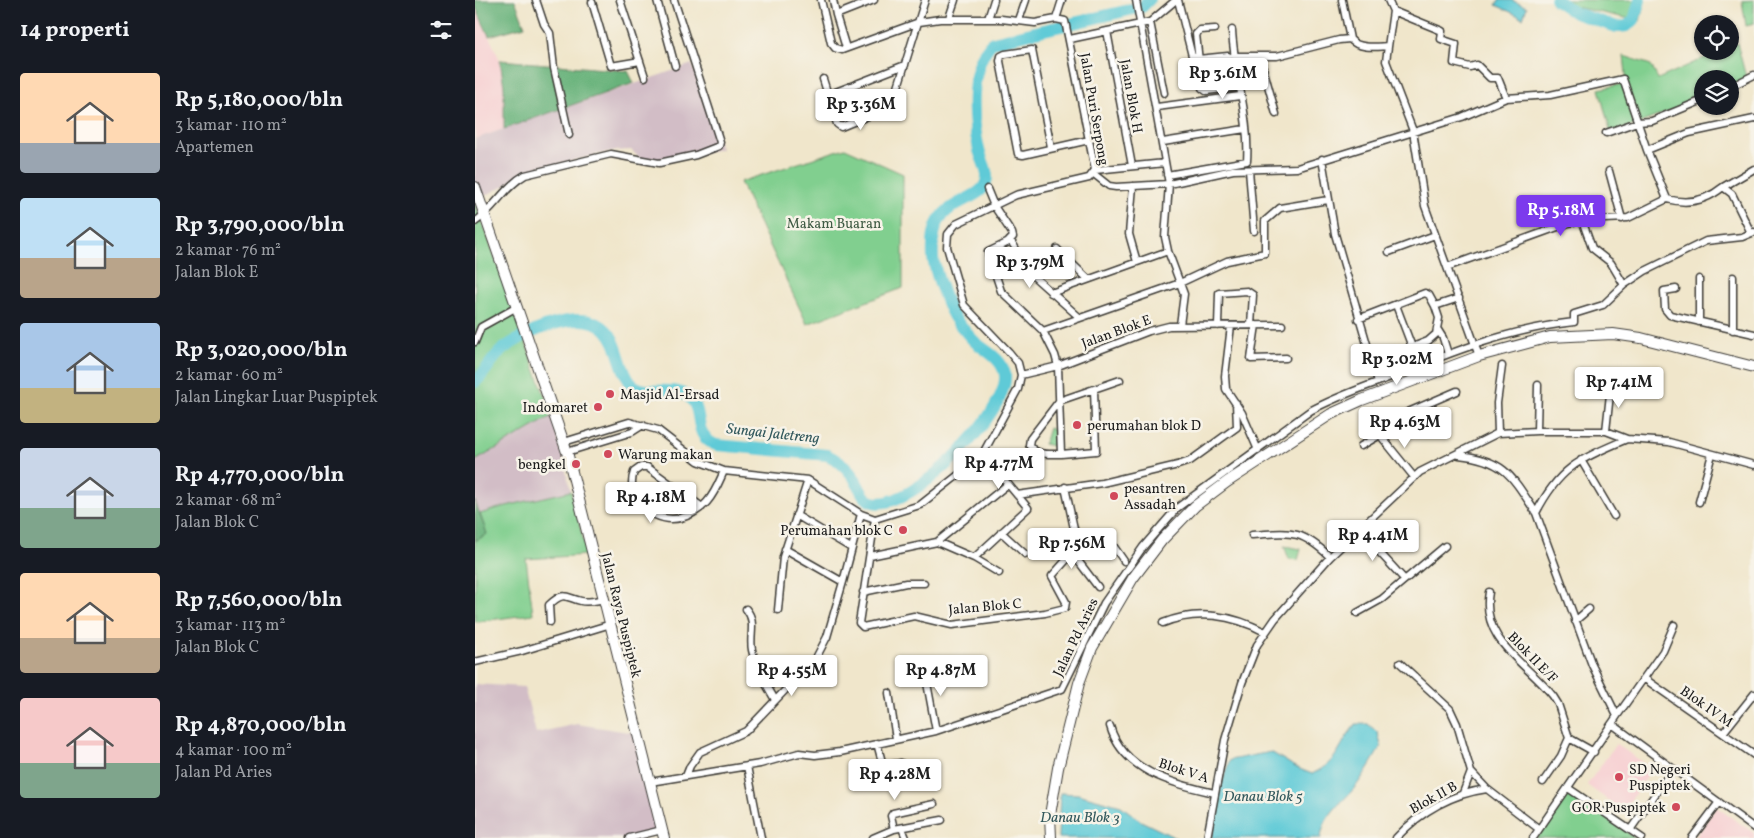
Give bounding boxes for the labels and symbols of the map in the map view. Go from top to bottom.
street label: Jalan Puri Serpong [1074,51,1113,167]
street label: Jalan Blok H [1115,58,1146,135]
pin: Rp 3.61M [1171,58,1275,100]
pin: Rp 3.36M [809,88,913,131]
pin: Rp 5.18M [1509,194,1613,237]
park label: Makam Buaran [787,215,881,234]
pin: Rp 3.79M [978,246,1082,289]
street label: Jalan Blok E [1079,311,1154,354]
pin: Rp 3.02M [1345,344,1449,386]
pin: Rp 7.41M [1567,366,1671,409]
place label: Masjid Al-Ersad [620,386,720,405]
marker: Masjid Al-Ersad [604,388,616,400]
place label: Indomaret [523,399,588,418]
marker: Indomaret [592,401,604,413]
pin: Rp 4.63M [1353,406,1457,449]
place label: perumahan blok D [1087,417,1201,436]
water label: Sungai Jaletreng [725,419,821,450]
marker: perumahan blok D [1071,419,1083,431]
place label: Warung makan [618,446,712,465]
marker: Warung makan [602,448,614,460]
pin: Rp 4.77M [947,448,1051,490]
place label: bengkel [518,456,566,475]
marker: bengkel [570,458,582,470]
place label: pesantren Assadah [1124,480,1186,515]
pin: Rp 4.18M [599,482,703,524]
marker: pesantren Assadah [1108,490,1120,502]
pin: Rp 4.41M [1321,520,1425,562]
place label: Perumahan blok C [780,522,893,541]
marker: Perumahan blok C [897,524,909,536]
pin: Rp 7.56M [1020,528,1124,570]
street label: Jalan Raya Puspiptek [596,551,645,680]
street label: Jalan Blok C [948,595,1023,620]
street label: Jalan Pd Aries [1049,595,1104,680]
street label: Blok II E/F [1503,628,1561,688]
pin: Rp 4.55M [740,654,844,697]
pin: Rp 4.87M [889,654,993,697]
street label: Blok IV M [1676,682,1736,732]
street label: Blok V A [1156,754,1211,789]
pin: Rp 4.28M [843,758,947,801]
place label: SD Negeri Puspiptek [1629,761,1691,796]
marker: SD Negeri Puspiptek [1613,771,1625,783]
street label: Blok II B [1406,777,1461,819]
water label: Danau Blok 5 [1223,787,1303,808]
place label: GOR Puspiptek [1572,799,1666,818]
marker: GOR Puspiptek [1670,801,1682,813]
water label: Danau Blok 3 [1040,808,1120,829]

